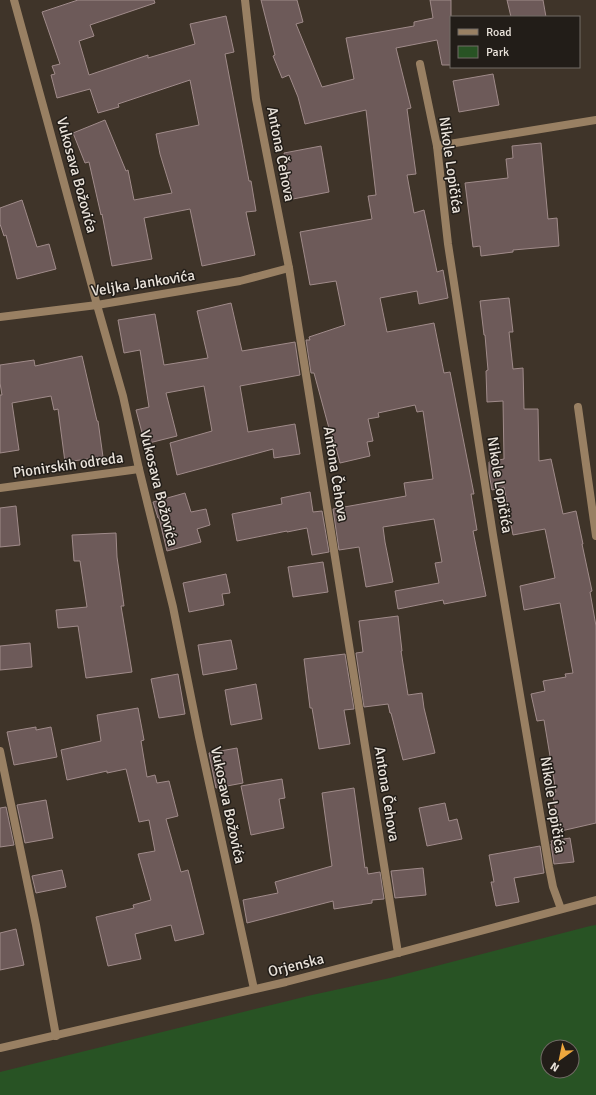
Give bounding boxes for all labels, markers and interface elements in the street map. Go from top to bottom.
legend [450,16,580,68]
text: Road [486,25,512,40]
text: Park [486,45,509,60]
street label: Antona Čehova [263,105,300,203]
street label: Vukosava Božovića [53,115,101,235]
street label: Nikole Lopičića [435,115,467,215]
street label: Veljka Jankovića [90,266,196,300]
street label: Antona Čehova [320,425,353,523]
street label: Vukosava Božovića [136,428,182,548]
street label: Nikole Lopičića [483,435,517,535]
street label: Pionirskih odreda [11,448,125,482]
street label: Vukosava Božovića [207,745,249,865]
street label: Antona Čehova [371,745,404,843]
street label: Nikole Lopičića [536,755,570,855]
street label: Orjenska [266,949,326,981]
north arrow [540,1039,580,1079]
text: N [548,1059,562,1075]

